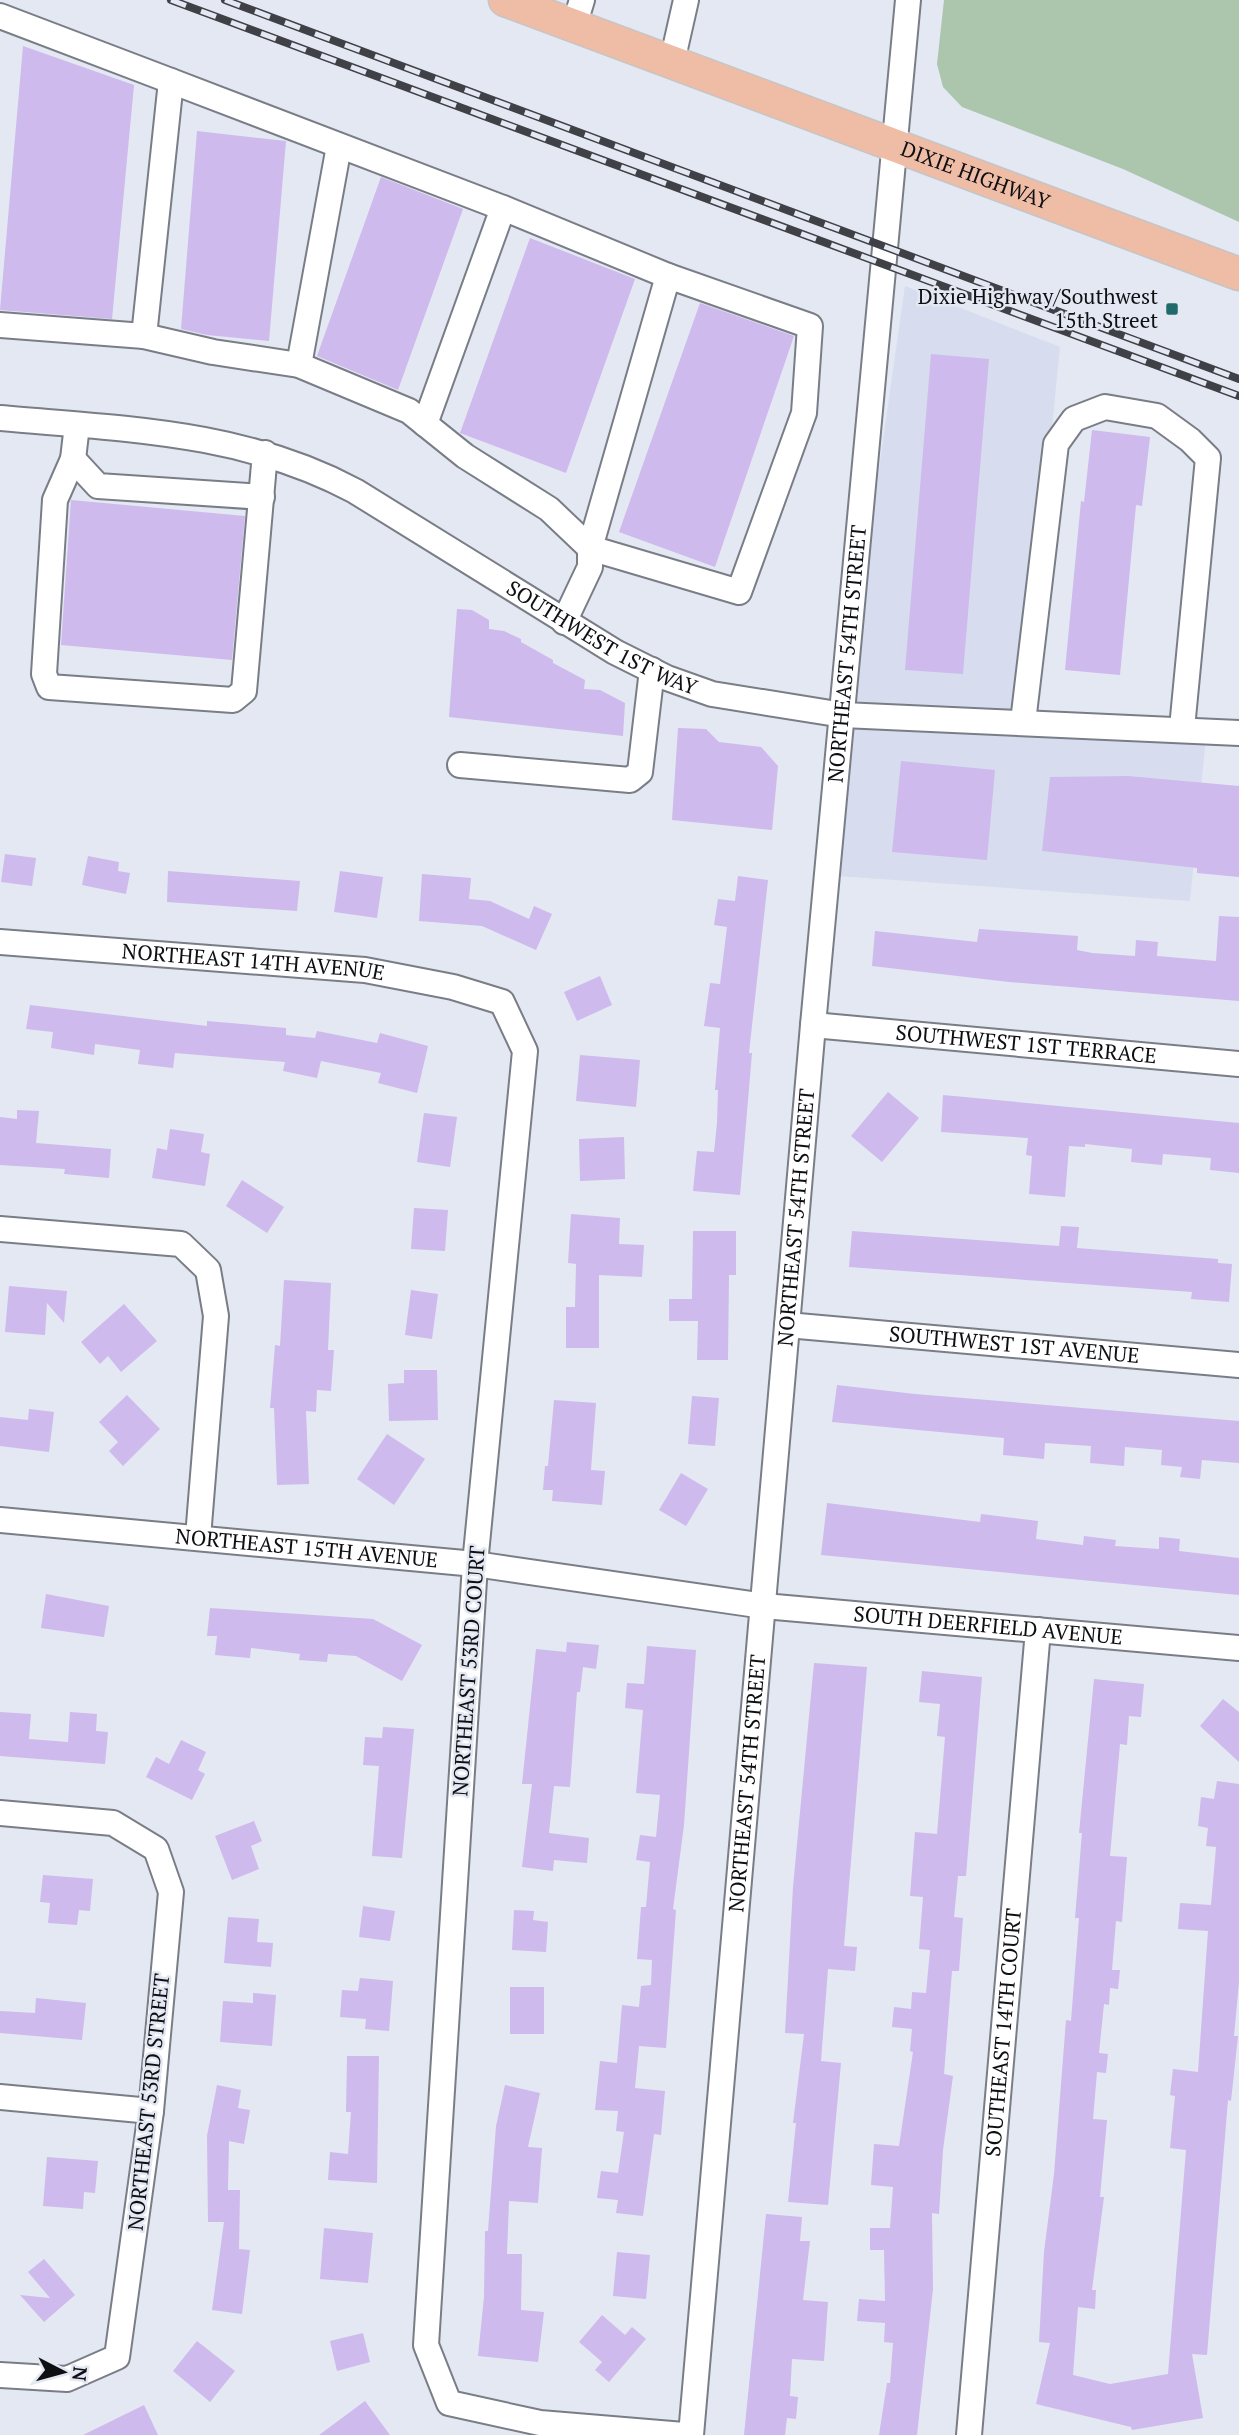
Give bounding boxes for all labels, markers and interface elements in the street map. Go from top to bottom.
street label: DIXIE HIGHWAY [897,134,1055,215]
place label: Dixie Highway/Southwest 15th Street [918,282,1158,334]
marker: Dixie Highway/Southwest 15th Street [1164,301,1180,317]
street label: NORTHEAST 54TH STREET [821,524,872,784]
street label: SOUTHWEST 1ST WAY [501,573,702,701]
street label: NORTHEAST 14TH AVENUE [121,936,387,986]
street label: SOUTHWEST 1ST TERRACE [894,1018,1158,1069]
street label: NORTHEAST 54TH STREET [770,1088,820,1347]
street label: SOUTHWEST 1ST AVENUE [888,1319,1141,1369]
street label: NORTHEAST 15TH AVENUE [174,1521,439,1574]
street label: NORTHEAST 53RD COURT [445,1545,491,1797]
street label: SOUTH DEERFIELD AVENUE [853,1599,1124,1651]
street label: NORTHEAST 54TH STREET [721,1653,771,1913]
street label: SOUTHEAST 14TH COURT [978,1907,1027,2158]
street label: NORTHEAST 53RD STREET [121,1972,175,2232]
north arrow [28,2337,98,2407]
text: N [67,2365,94,2383]

